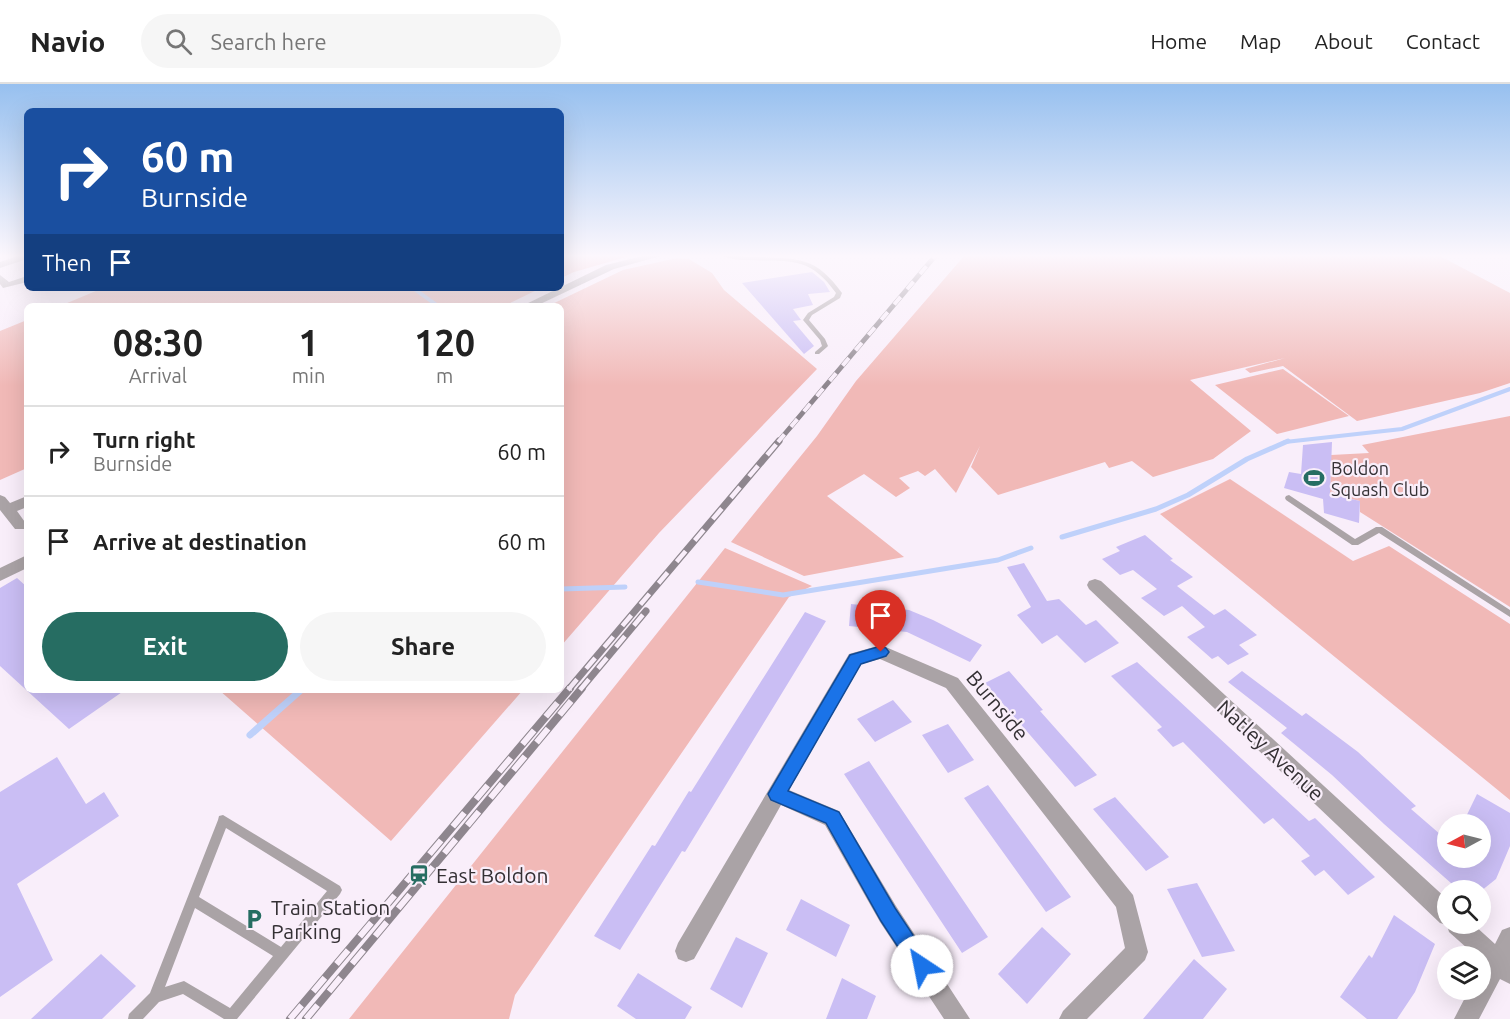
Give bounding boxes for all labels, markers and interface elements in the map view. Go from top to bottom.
search box [141,14,561,68]
icon: search [162,25,195,58]
text: Navio [30,26,105,57]
text: Search here [210,29,327,54]
text: Home [1150,29,1207,53]
text: Map [1240,29,1281,53]
text: About [1314,29,1373,53]
text: Contact [1406,29,1480,53]
icon: right [42,132,120,210]
text: 60 m [141,133,235,180]
text: Burnside [141,182,248,212]
icon: arrive [104,246,137,279]
text: Then [42,250,92,275]
text: 08:30 [113,322,203,363]
text: 1 [298,322,319,363]
text: 120 [414,322,475,363]
text: Arrival [129,364,187,387]
text: min [292,364,325,387]
text: m [436,364,453,387]
text: Turn right [93,427,195,452]
icon: right [42,435,75,468]
text: 60 m [497,439,546,464]
text: Burnside [93,452,172,475]
place label: Boldon Squash Club [1331,458,1429,499]
sports icon: Boldon Squash Club [1302,466,1326,490]
icon: arrive [42,525,75,558]
text: Arrive at destination [93,529,307,554]
text: 60 m [497,529,546,554]
pin [855,590,906,652]
icon: arrive [864,599,897,632]
button: Exit [42,612,288,681]
button: Share [300,612,546,681]
street label: Burnside [962,665,1034,745]
street label: Natley Avenue [1213,695,1329,805]
north arrow [1437,814,1491,868]
map controls [1437,814,1491,1000]
station icon: East Boldon [407,863,431,887]
place label: East Boldon [436,863,548,887]
button: search [1437,880,1491,934]
place label: Train Station Parking [271,895,390,943]
parking icon: Train Station Parking [242,907,266,931]
position arrow [890,934,954,998]
button: layers [1437,946,1491,1000]

